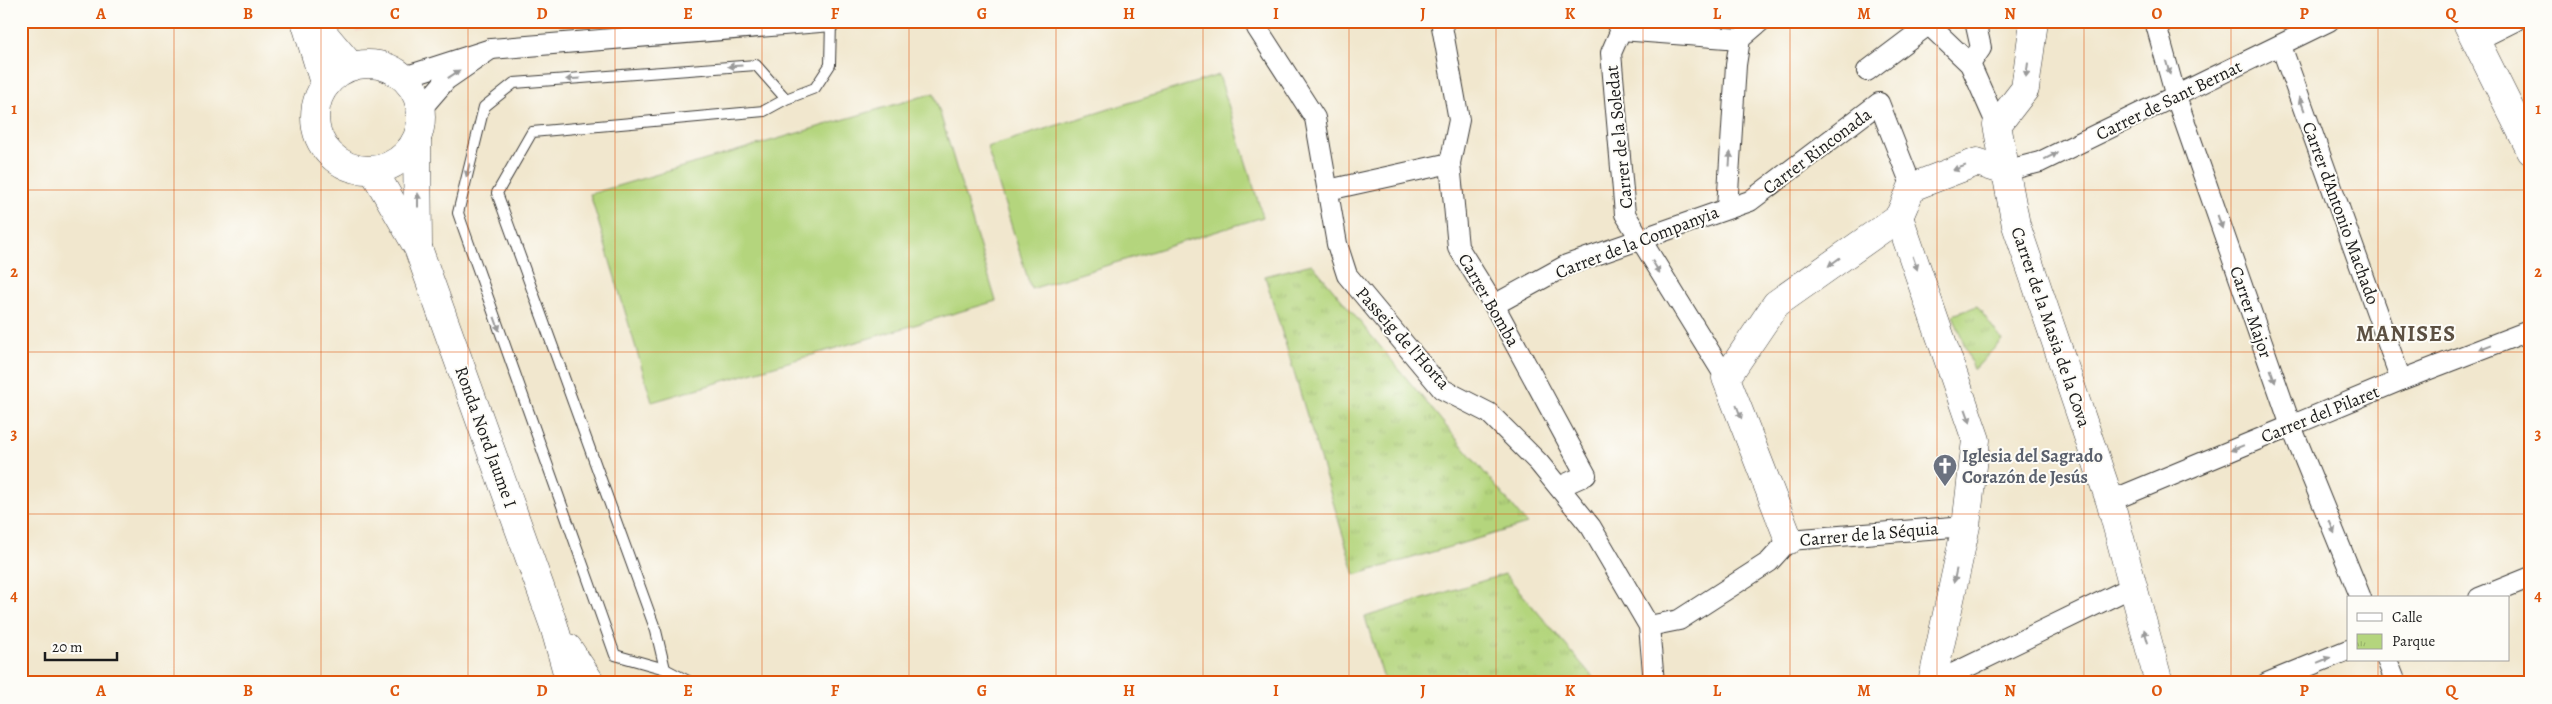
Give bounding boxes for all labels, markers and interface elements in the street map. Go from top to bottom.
text: A [95,3,107,25]
text: B [243,3,253,25]
text: C [390,3,400,25]
text: D [536,3,548,25]
text: E [683,3,693,25]
text: F [831,3,840,25]
text: G [977,3,987,25]
text: H [1123,3,1135,25]
text: I [1273,3,1279,25]
text: J [1420,3,1426,25]
text: K [1565,3,1576,25]
text: L [1713,3,1722,25]
text: M [1857,3,1871,25]
text: N [2004,3,2016,25]
text: O [2152,3,2163,25]
text: P [2299,3,2309,25]
text: Q [2446,3,2460,25]
street label: Carrer de Sant Bernat [2092,54,2246,146]
one-way arrow [2164,61,2172,76]
one-way arrow [2023,62,2031,78]
one-way arrow [727,63,743,71]
street label: Carrer de la Soledat [1600,64,1638,210]
one-way arrow [448,69,461,79]
one-way arrow [565,75,581,83]
one-way arrow [2298,96,2306,111]
text: 1 [11,98,17,120]
text: 1 [2535,98,2541,120]
street label: Carrer Rinconada [1758,102,1877,200]
street label: Carrer d'Antonio Machado [2297,118,2385,308]
one-way arrow [1726,151,1734,167]
one-way arrow [2044,152,2059,161]
one-way arrow [464,162,472,177]
one-way arrow [1952,165,1966,173]
one-way arrow [414,191,422,207]
street label: Carrer de la Companyia [1552,200,1723,284]
one-way arrow [2216,215,2224,230]
street label: Carrer de la Masia de la Cova [2005,224,2097,431]
street label: Carrer Bomba [1453,249,1526,351]
one-way arrow [1911,255,1919,270]
one-way arrow [1828,257,1841,267]
text: 2 [10,261,18,283]
one-way arrow [1652,261,1661,274]
text: 2 [2534,261,2542,283]
street label: Carrer Major [2224,263,2278,361]
street label: Passeig de l'Horta [1350,282,1456,395]
one-way arrow [494,317,501,332]
district label: MANISES [2356,319,2456,349]
one-way arrow [2478,344,2492,352]
street label: Ronda Nord Jaume I [449,363,523,511]
one-way arrow [2270,368,2277,383]
street label: Carrer del Pilaret [2257,379,2383,449]
one-way arrow [1735,405,1743,420]
one-way arrow [1964,409,1972,424]
text: 3 [11,423,18,445]
text: 3 [2535,423,2542,445]
place label: Iglesia del Sagrado Corazón de Jesús [1962,444,2103,489]
one-way arrow [2230,445,2245,452]
church icon: Iglesia del Sagrado Corazón de Jesús [1932,453,1958,487]
street label: Carrer de la Séquia [1799,516,1940,552]
one-way arrow [2328,520,2336,535]
one-way arrow [1951,568,1959,583]
text: 4 [10,585,18,607]
text: 4 [2534,585,2542,607]
legend [2347,596,2510,662]
text: Calle [2392,607,2423,627]
one-way arrow [2142,628,2150,643]
scale bar [45,629,118,661]
text: Parque [2392,631,2435,651]
text: 20 m [52,637,83,657]
one-way arrow [2317,655,2331,663]
text: A [95,680,107,702]
text: B [243,680,253,702]
text: C [390,680,400,702]
text: D [536,680,548,702]
text: E [683,680,693,702]
text: F [831,680,840,702]
text: G [977,680,987,702]
text: H [1123,680,1135,702]
text: I [1273,680,1279,702]
text: J [1420,680,1426,702]
text: K [1565,680,1576,702]
text: L [1713,680,1722,702]
text: M [1857,680,1871,702]
text: N [2004,680,2016,702]
text: O [2152,680,2163,702]
text: P [2299,680,2309,702]
text: Q [2446,680,2460,702]

